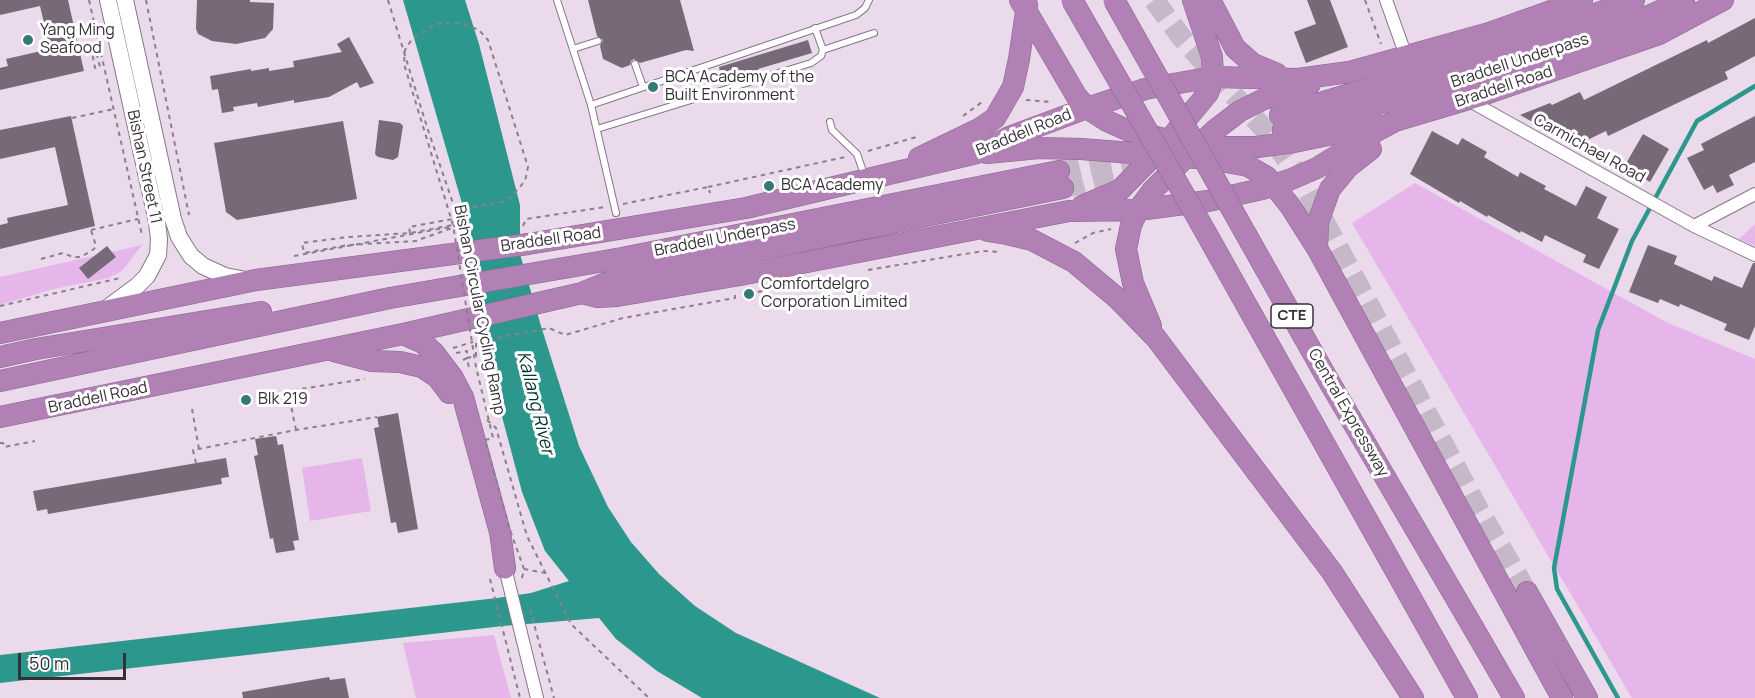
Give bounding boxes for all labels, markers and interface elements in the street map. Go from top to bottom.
place label: Yang Ming Seafood [40,21,115,59]
street label: Braddell Underpass [1449,30,1591,92]
marker: Yang Ming Seafood [21,33,35,47]
street label: Braddell Road [1453,62,1555,112]
place label: BCA Academy of the Built Environment [665,68,814,106]
marker: BCA Academy of the Built Environment [646,80,660,94]
street label: Braddell Road [974,105,1074,161]
street label: Bishan Street 11 [123,108,165,226]
street label: Carmichael Road [1530,110,1648,188]
place label: BCA Academy [781,176,883,196]
marker: BCA Academy [762,179,776,193]
street label: Bishan Circular Cycling Ramp [449,203,509,417]
street label: Braddell Underpass [653,215,797,261]
street label: Braddell Road [500,223,602,257]
place label: Comfortdelgro Corporation Limited [761,275,907,313]
marker: Comfortdelgro Corporation Limited [742,287,756,301]
road number: CTE [1271,304,1313,328]
street label: Central Expressway [1303,345,1393,481]
water label: Kallang River [512,349,558,457]
street label: Braddell Road [47,378,149,418]
place label: Blk 219 [258,390,308,410]
marker: Blk 219 [239,393,253,407]
scale bar [21,641,129,679]
text: 50 m [29,651,69,675]

